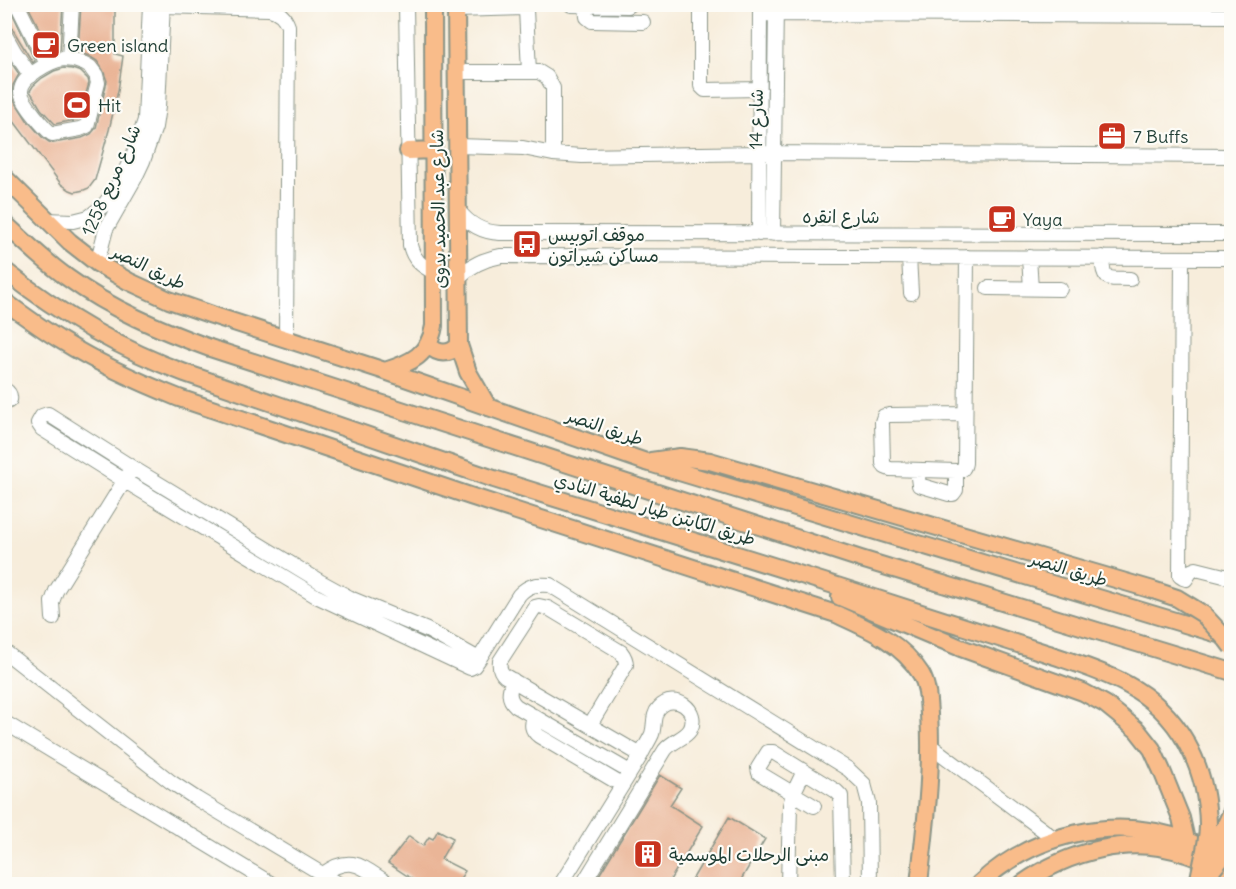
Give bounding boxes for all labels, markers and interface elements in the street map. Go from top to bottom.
cafe icon: Green island [30,29,62,61]
place label: Green island [67,34,169,57]
street label: شارع 14 [744,88,769,150]
sports icon: Hit [61,89,93,121]
place label: Hit [98,94,121,117]
office icon: 7 Buffs [1096,120,1128,152]
street label: شارع مربع 1258 [76,121,148,240]
place label: 7 Buffs [1133,125,1188,148]
street label: شارع عبد الحميد بدوى [425,129,452,289]
cafe icon: Yaya [986,203,1018,235]
street label: شارع انقره [802,205,880,229]
place label: Yaya [1023,208,1062,231]
place label: موقف اتوبيس مساكن شيراتون [548,223,659,267]
bus stop icon: موقف اتوبيس مساكن شيراتون [511,228,543,260]
street label: طريق النصر [106,238,190,295]
street label: طريق النصر [562,403,646,451]
street label: طريق الكابتن طيار لطفية النادي [551,467,759,553]
street label: طريق النصر [1026,546,1110,592]
building icon: مبنى الرحلات الموسمية [632,838,664,870]
place label: مبنى الرحلات الموسمية [669,843,829,866]

